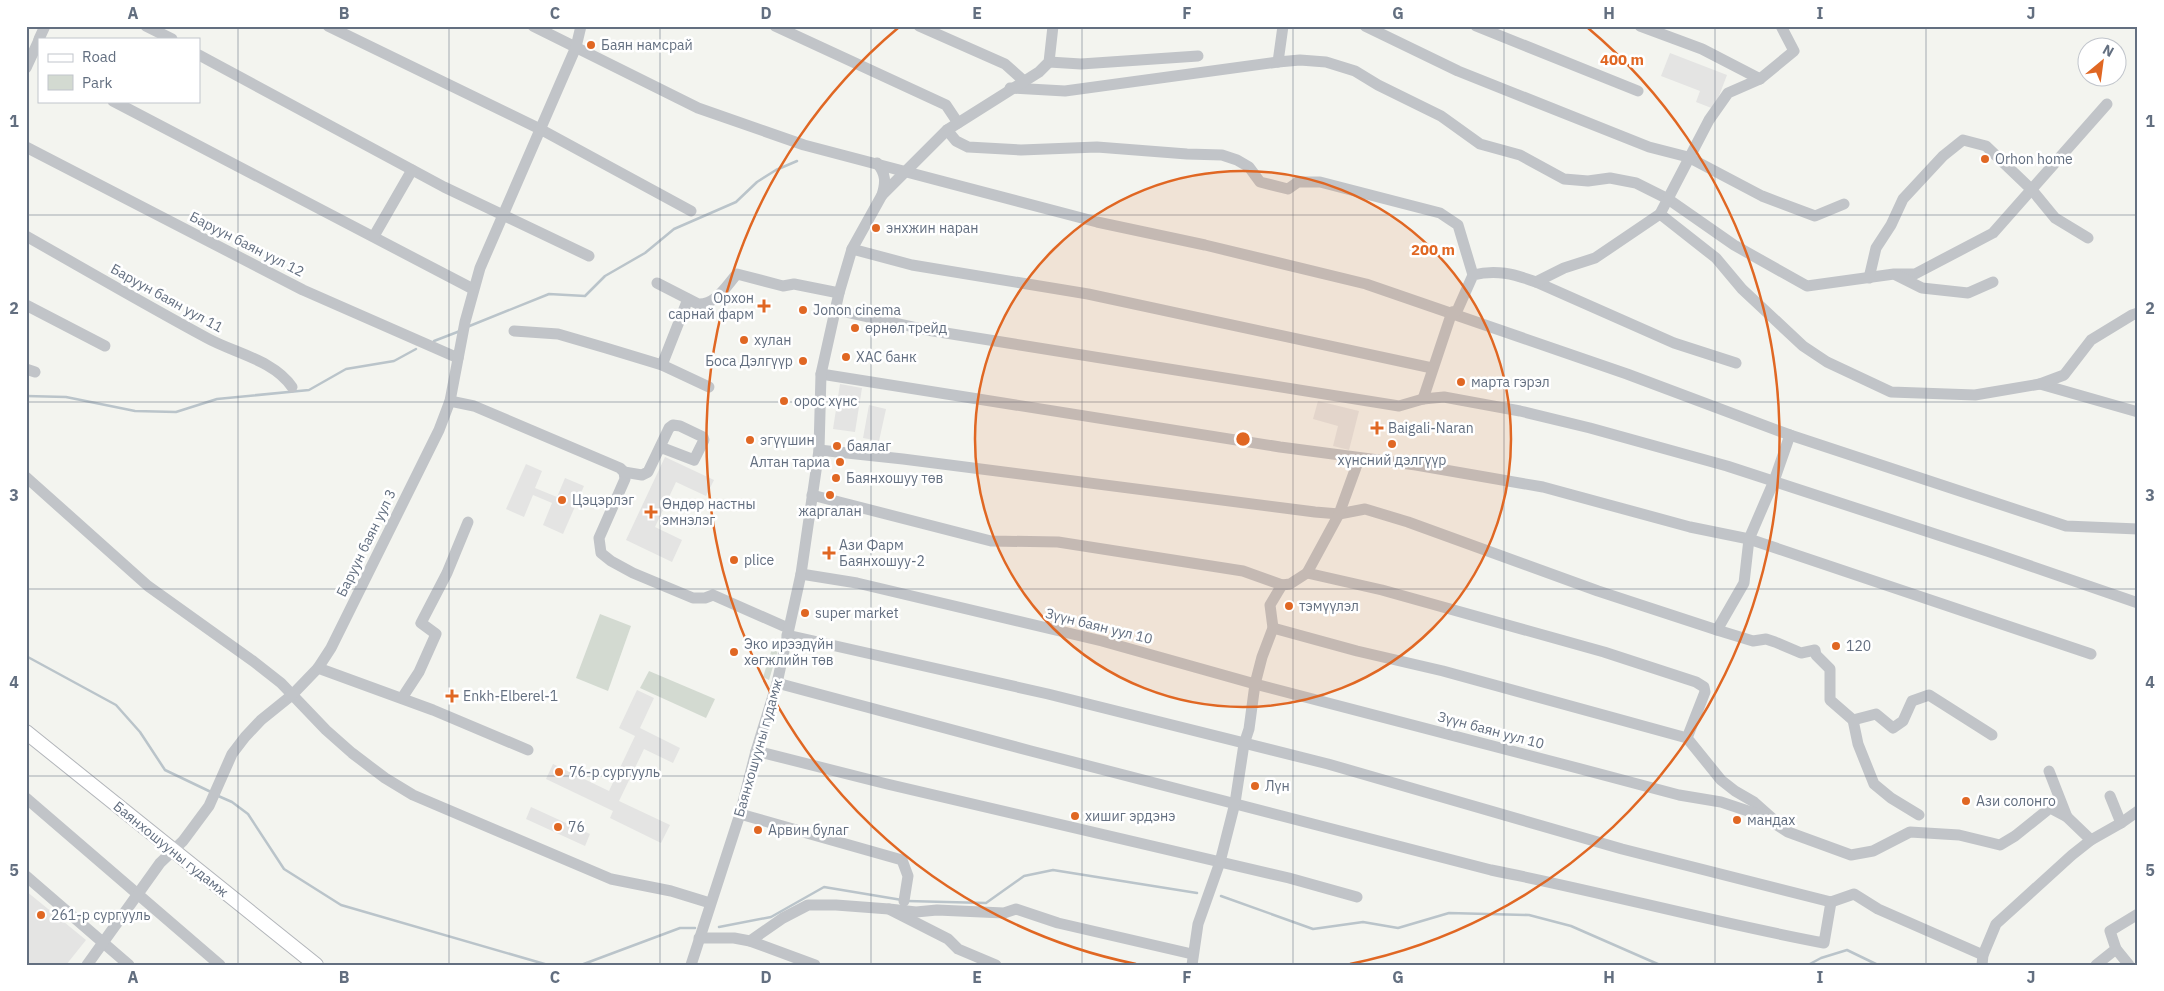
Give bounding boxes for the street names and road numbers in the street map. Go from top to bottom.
street label: Баруун баян уул 12 [187,207,307,281]
street label: Баруун баян уул 11 [107,260,227,336]
street label: Баруун баян уул 3 [332,486,400,600]
street label: Зүүн баян уул 10 [1044,604,1154,648]
street label: Баянхошууны гудамж [730,677,786,819]
street label: Зүүн баян уул 10 [1436,707,1546,753]
street label: Баянхошууны гудамж [110,797,232,901]

